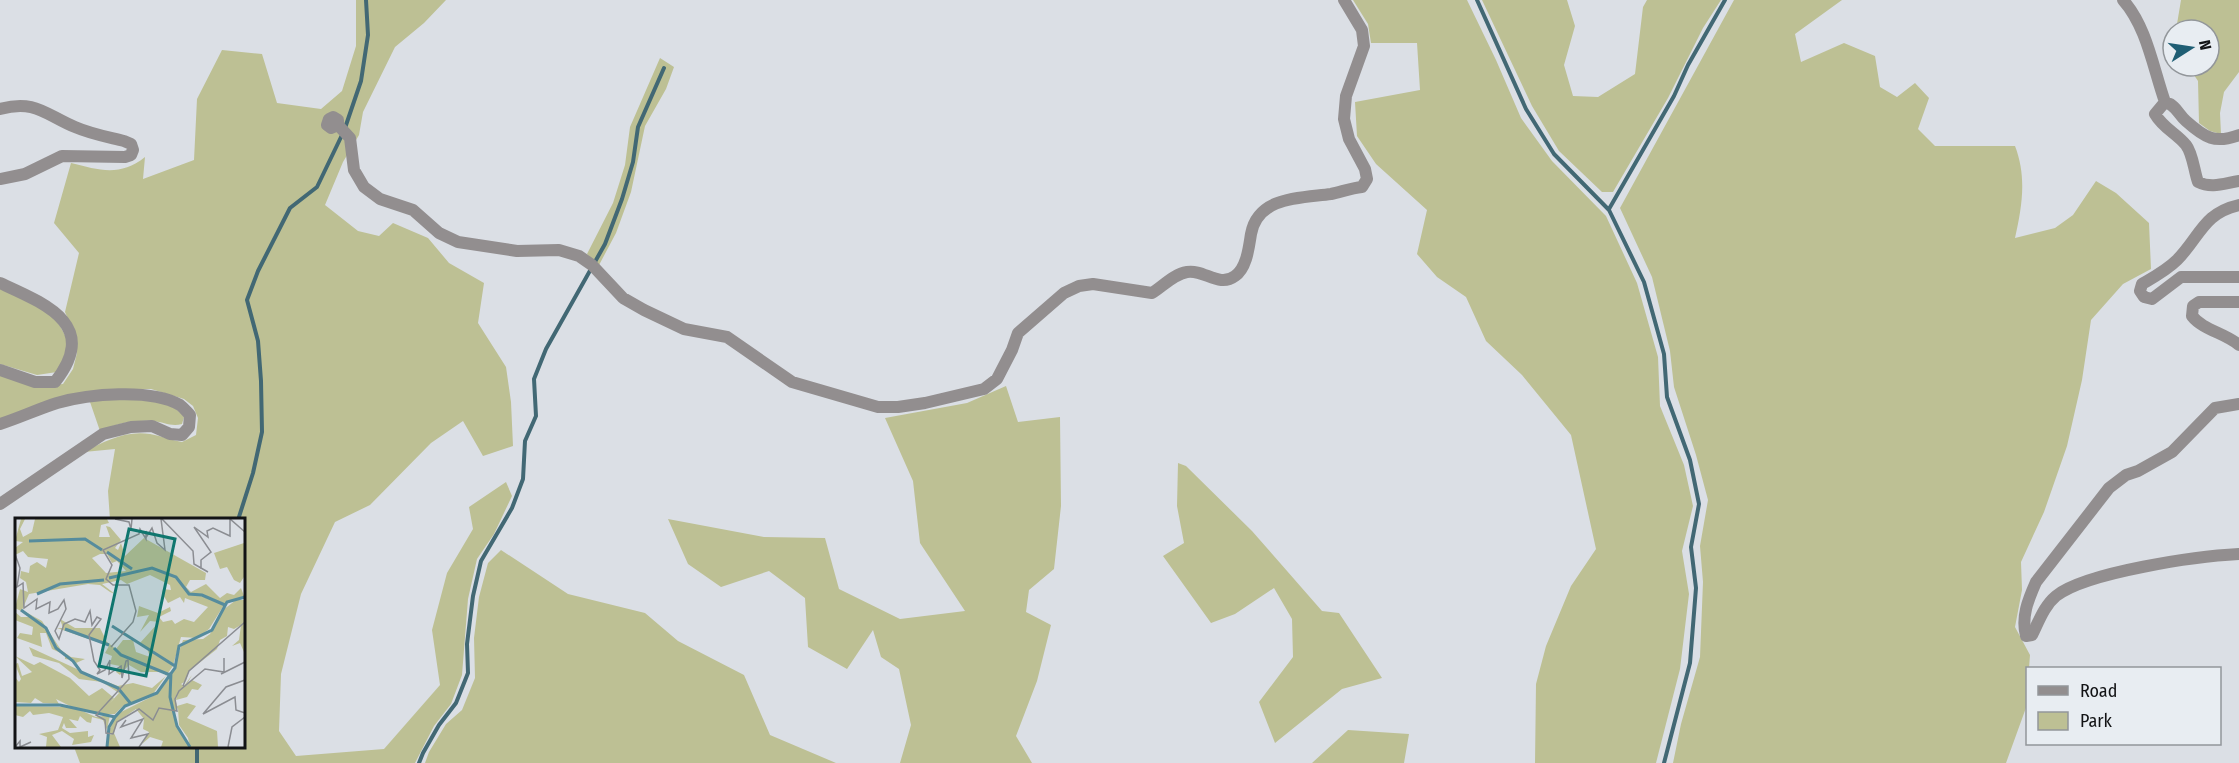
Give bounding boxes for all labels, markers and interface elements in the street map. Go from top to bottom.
north arrow [2161,18,2221,78]
text: N [2195,38,2215,52]
inset map [15,518,244,748]
legend [2026,667,2221,745]
text: Road [2080,680,2117,702]
text: Park [2080,710,2113,732]

